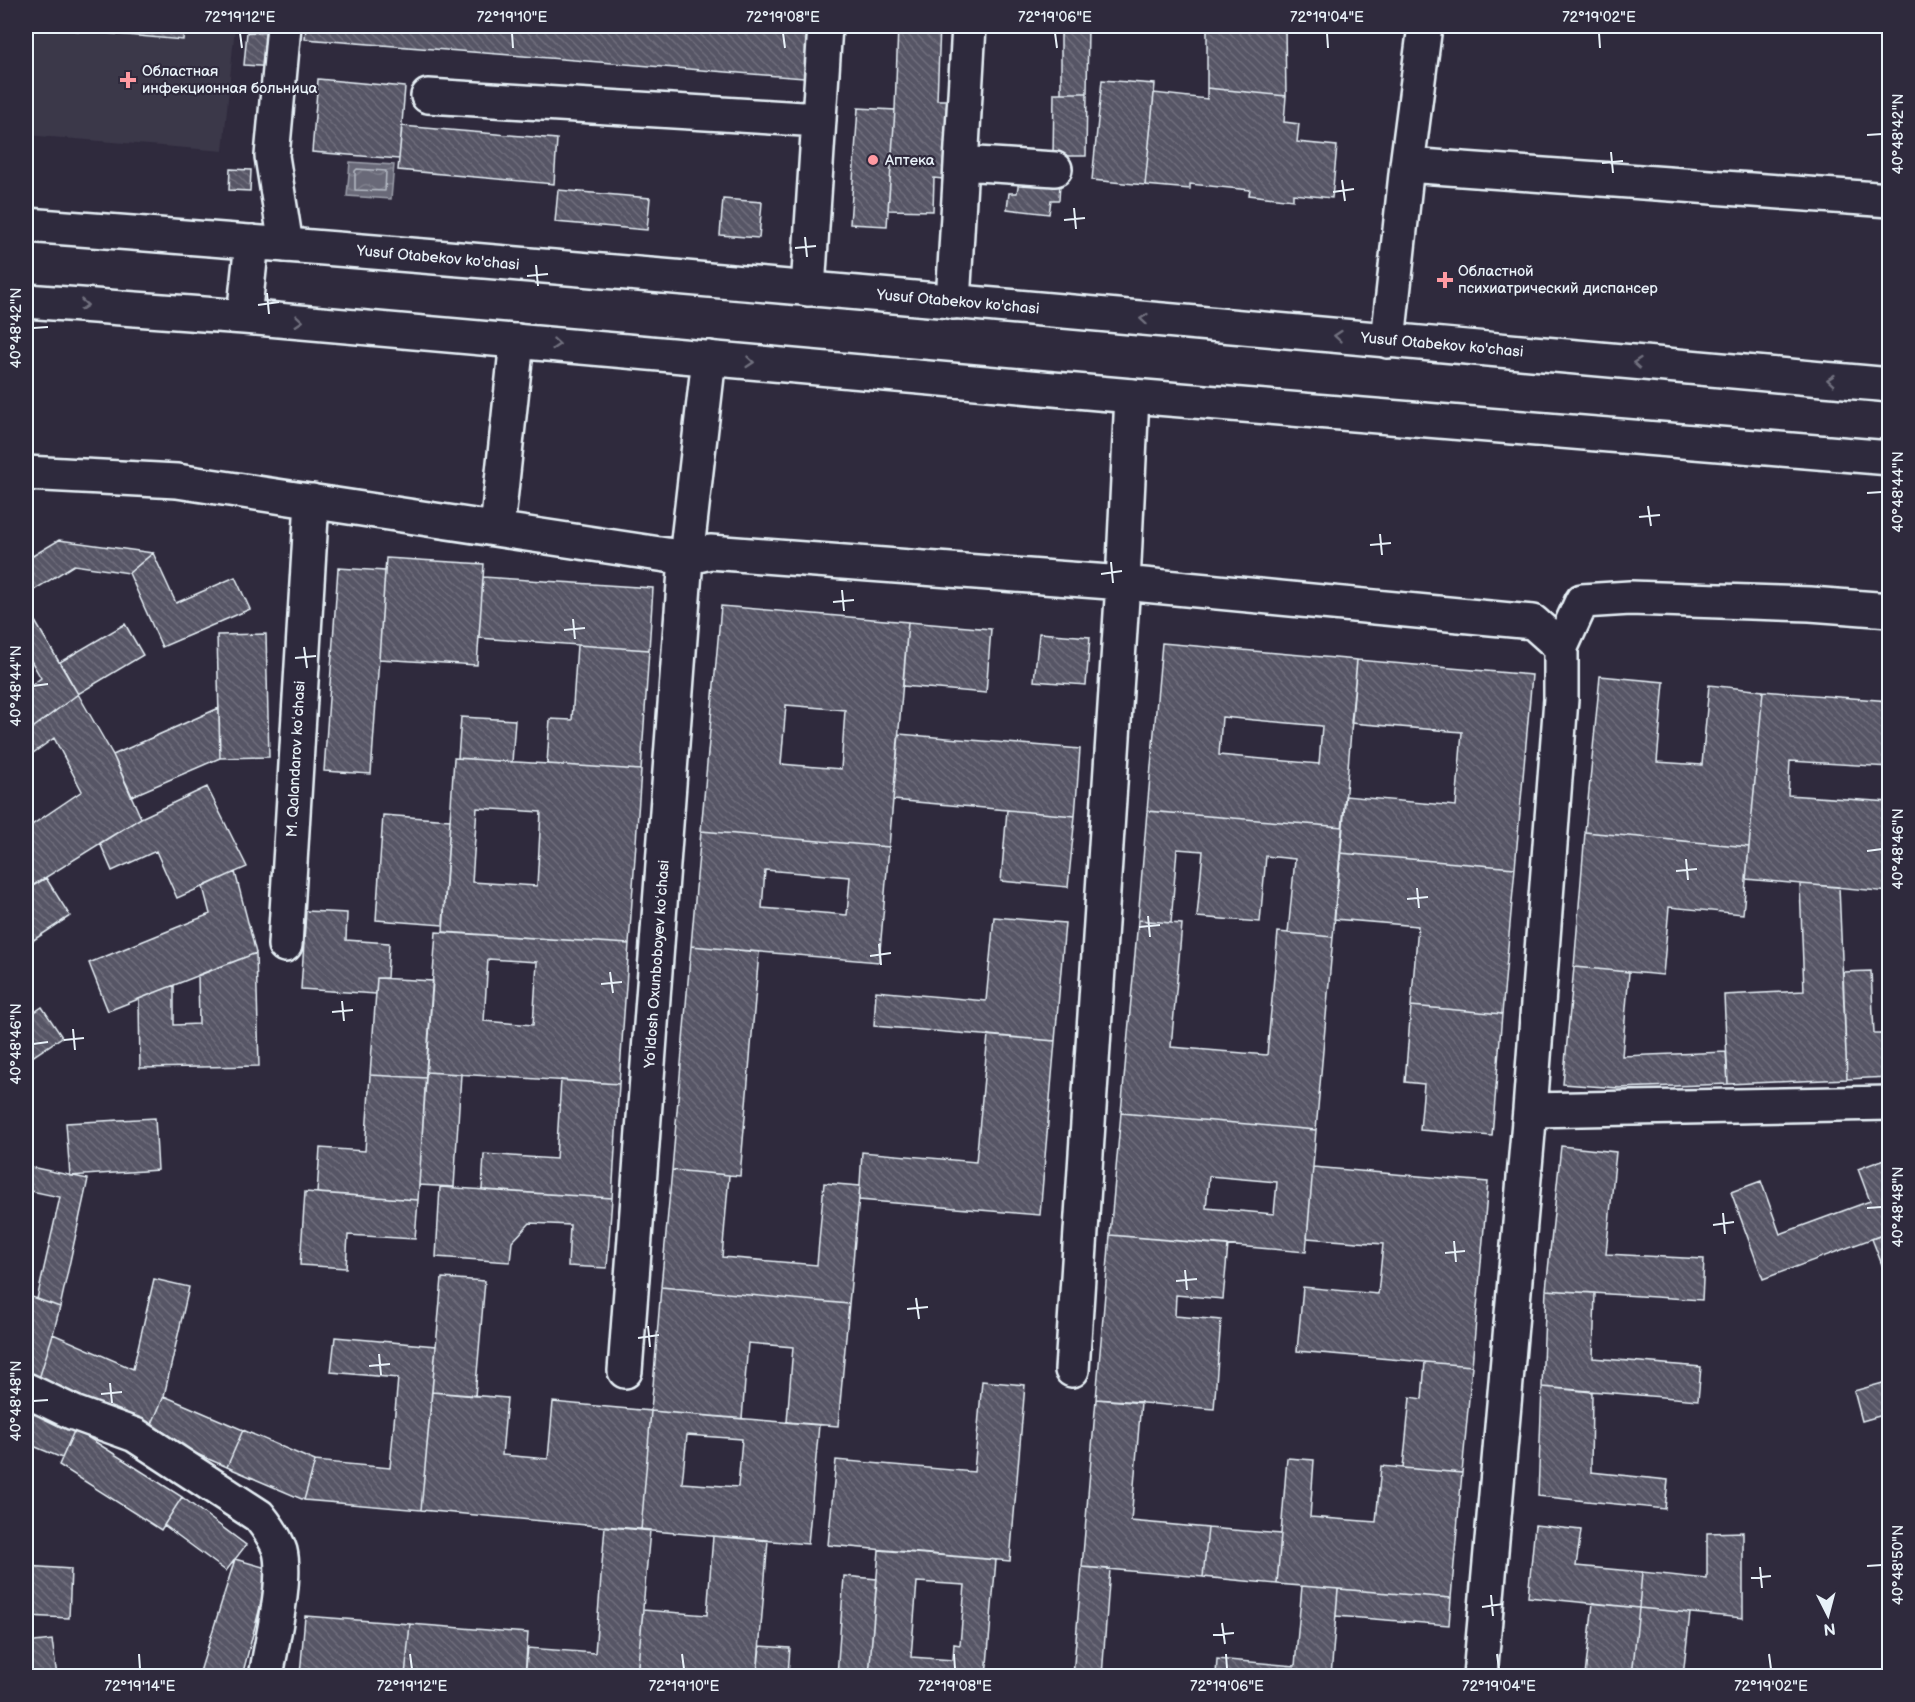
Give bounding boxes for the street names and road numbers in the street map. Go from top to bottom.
street label: Yusuf Otabekov ko'chasi [355,241,520,275]
street label: Yusuf Otabekov ko'chasi [875,285,1040,319]
street label: Yusuf Otabekov ko'chasi [1359,328,1524,362]
street label: M. Qalandarov koʻchasi [282,680,310,838]
street label: Yoʻldosh Oxunboboyev koʻchasi [640,859,674,1070]

